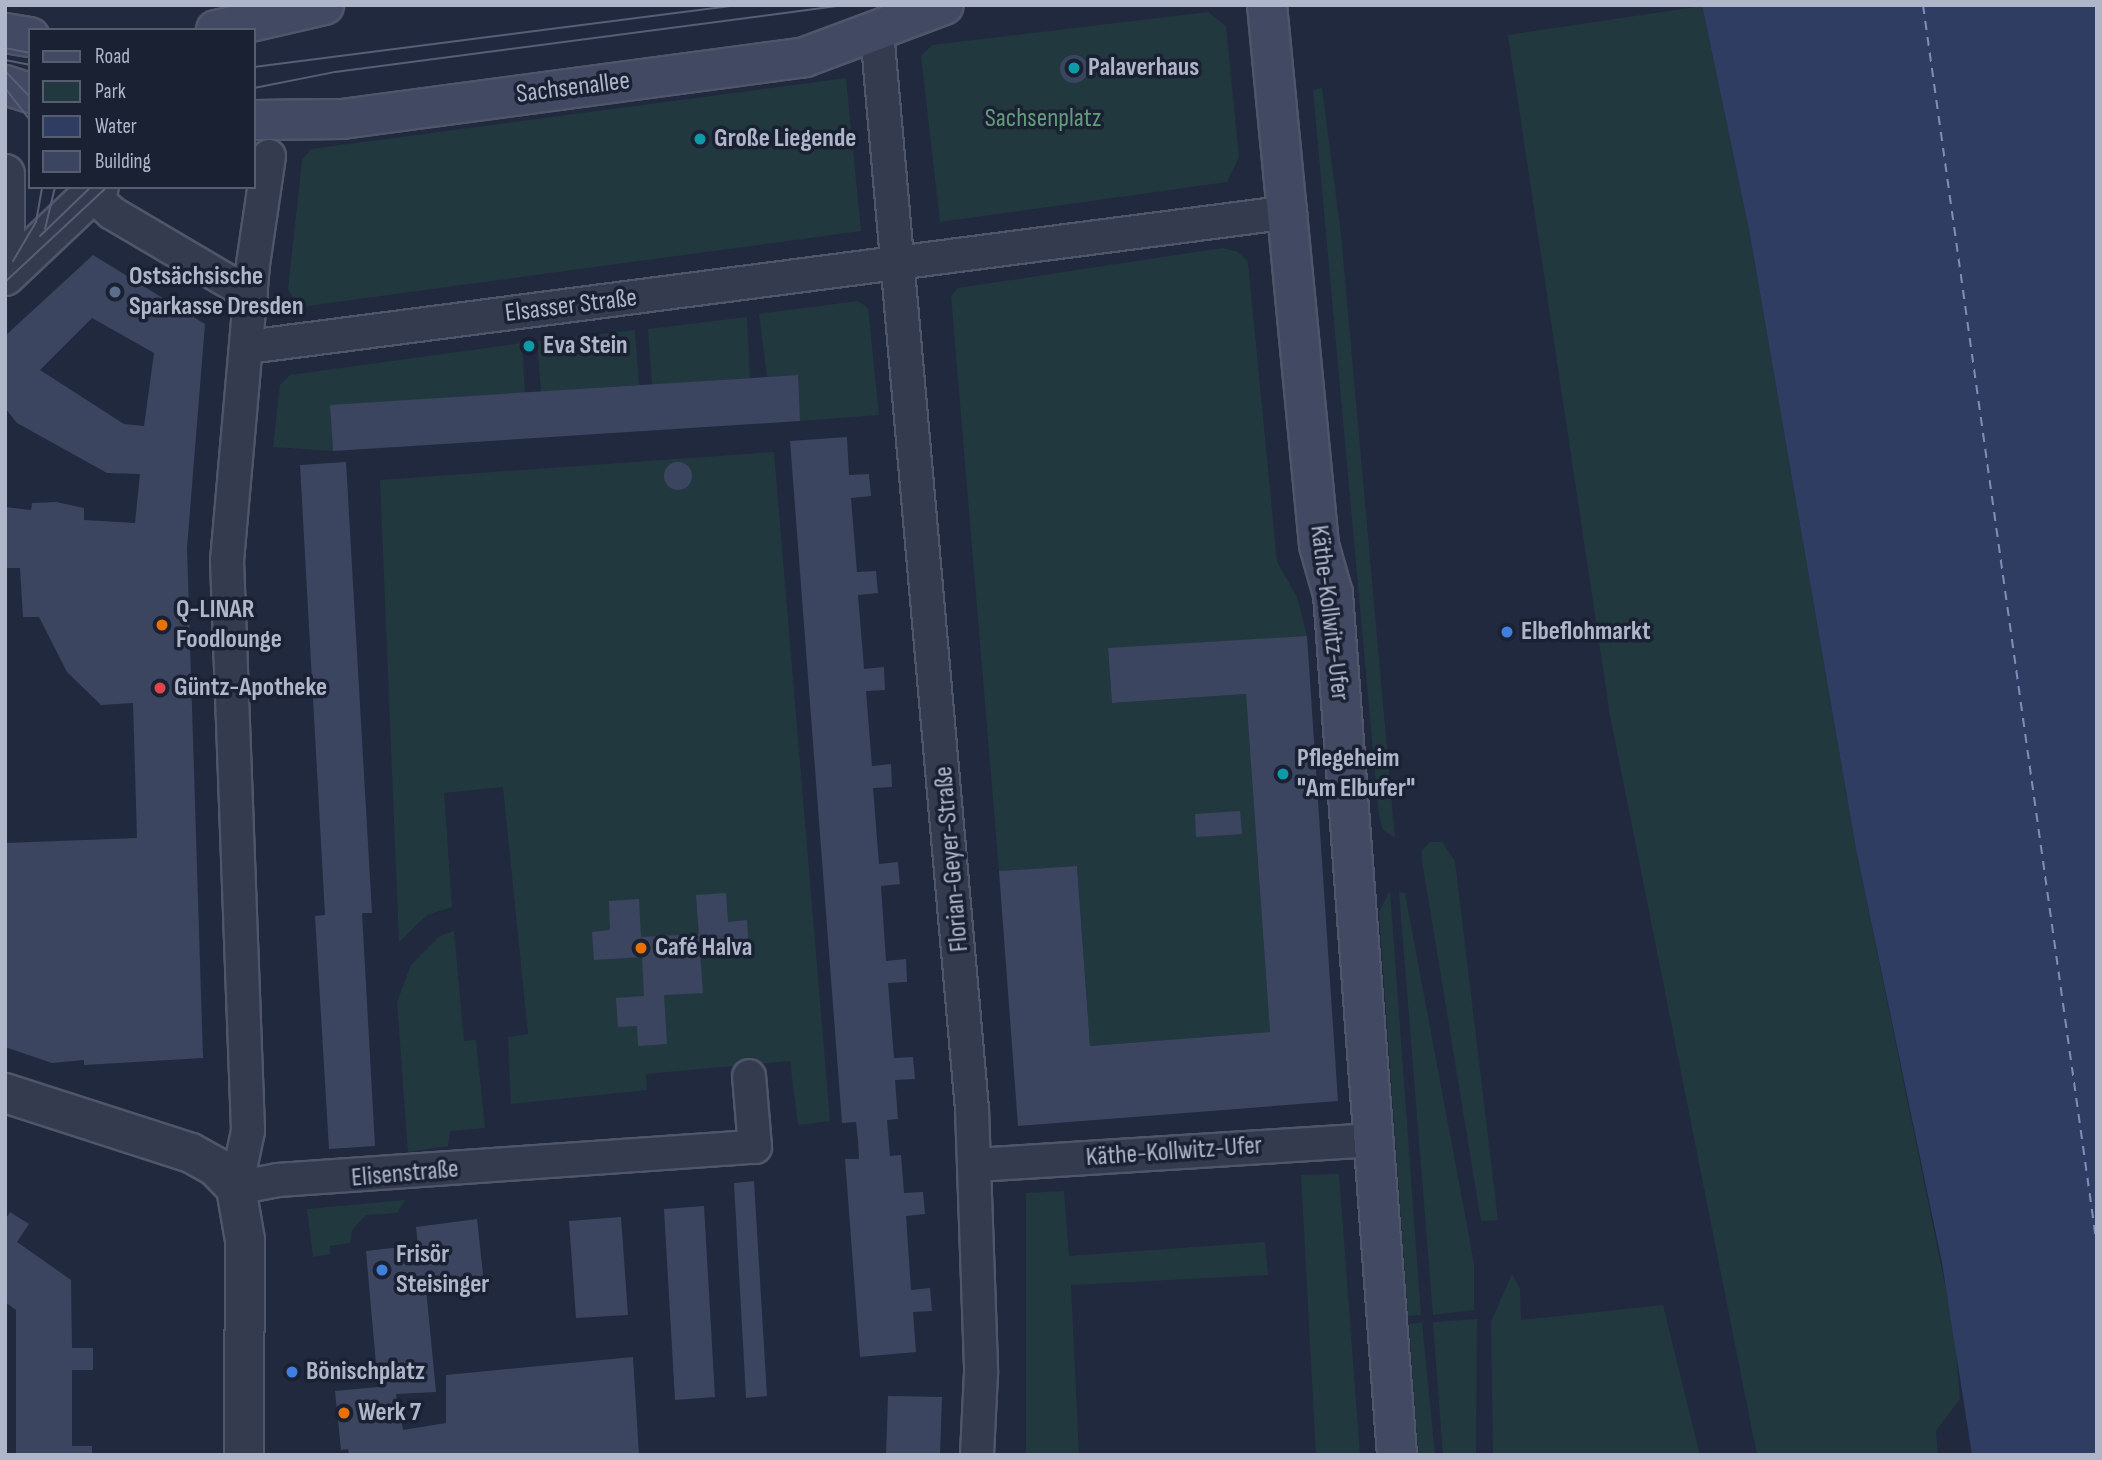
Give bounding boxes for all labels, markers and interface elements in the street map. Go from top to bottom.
legend [28,28,256,189]
text: Road [95,44,130,69]
place label: Palaverhaus [1088,52,1199,84]
marker: Palaverhaus [1066,60,1082,76]
street label: Sachsenallee [514,66,632,110]
text: Park [95,79,126,104]
park label: Sachsenplatz [985,103,1101,135]
text: Water [95,114,137,139]
place label: Große Liegende [714,123,856,155]
marker: Große Liegende [692,131,708,147]
text: Building [95,149,151,174]
place label: Ostsächsische Sparkasse Dresden [129,261,303,322]
street label: Elsasser Straße [503,282,639,330]
marker: Ostsächsische Sparkasse Dresden [107,284,123,300]
place label: Eva Stein [543,330,628,362]
marker: Eva Stein [521,338,537,354]
street label: Käthe-Kollwitz-Ufer [1303,523,1355,703]
place label: Q-LINAR Foodlounge [176,594,282,656]
place label: Elbeflohmarkt [1521,616,1651,648]
marker: Q-LINAR Foodlounge [154,617,170,633]
marker: Elbeflohmarkt [1499,624,1515,640]
place label: Güntz-Apotheke [174,672,327,704]
marker: Güntz-Apotheke [152,680,168,696]
place label: Pflegeheim "Am Elbufer" [1297,743,1415,804]
street label: Florian-Geyer-Straße [928,765,976,953]
marker: Pflegeheim "Am Elbufer" [1275,766,1291,782]
place label: Café Halva [655,932,753,964]
marker: Café Halva [633,940,649,956]
street label: Käthe-Kollwitz-Ufer [1085,1130,1263,1174]
street label: Elisenstraße [350,1154,460,1194]
place label: Frisör Steisinger [396,1239,489,1300]
marker: Frisör Steisinger [374,1262,390,1278]
place label: Bönischplatz [306,1356,425,1388]
marker: Bönischplatz [284,1364,300,1380]
place label: Werk 7 [358,1397,421,1429]
marker: Werk 7 [336,1405,352,1421]

